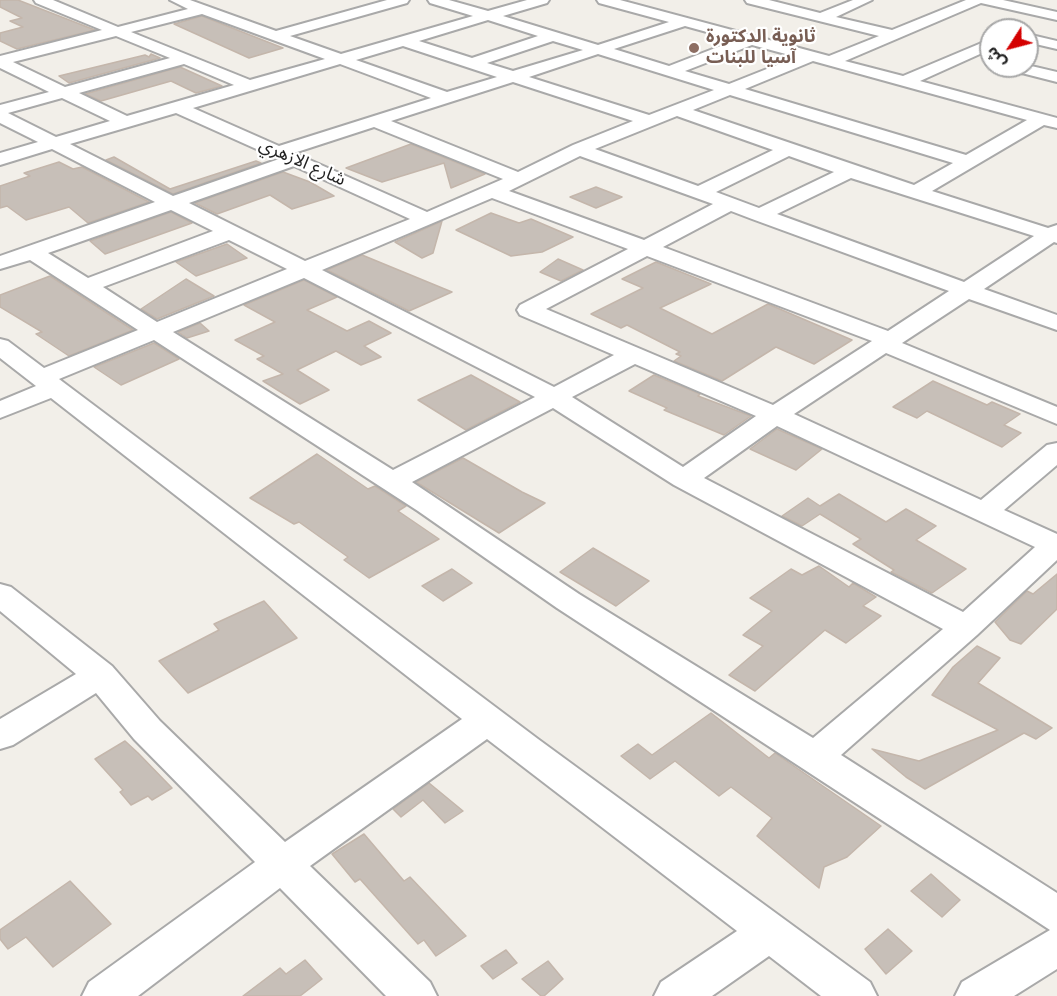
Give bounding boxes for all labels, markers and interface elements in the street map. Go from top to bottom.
north arrow [979,18,1039,78]
place label: ثانوية الدكتورة آسيا للبنات [706,27,816,70]
marker: ثانوية الدكتورة آسيا للبنات [687,41,701,55]
text: ش [980,42,1011,73]
street label: شارع الازهري [255,134,349,192]

